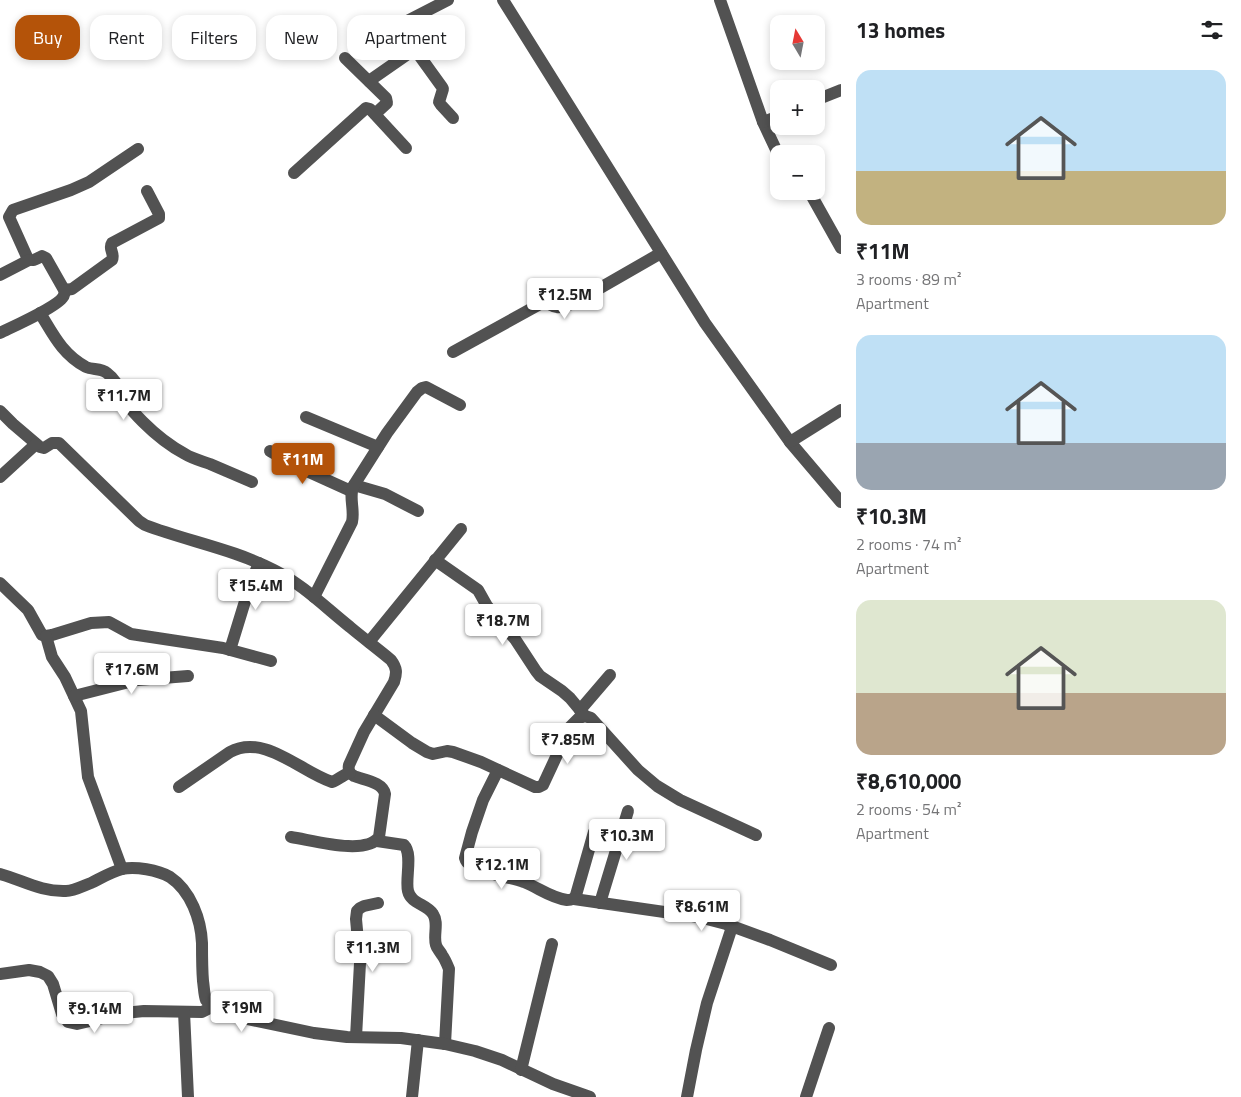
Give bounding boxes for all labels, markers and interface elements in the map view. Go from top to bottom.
text: 13 homes [856,14,945,46]
chip: Buy [15,15,80,60]
chip: Rent [90,15,162,60]
chip: Filters [172,15,256,60]
chip: New [266,15,337,60]
chip: Apartment [347,15,465,60]
north arrow [770,15,825,70]
map controls [770,15,825,200]
icon: filters [1198,16,1226,44]
button: + [770,80,825,135]
icon: home [996,103,1086,193]
button: − [770,145,825,200]
text: ₹11M [856,235,910,267]
text: 3 rooms · 89 m² [856,267,961,291]
pin: ₹12.5M [524,278,606,320]
text: ₹12.5M [538,282,592,306]
text: Apartment [856,291,929,315]
icon: home [996,368,1086,458]
pin: ₹11.7M [83,378,165,421]
text: ₹11.7M [97,383,151,407]
pin: ₹11M [273,442,333,485]
text: ₹11M [283,447,323,471]
text: ₹10.3M [856,500,927,532]
text: 2 rooms · 74 m² [856,532,961,556]
text: Apartment [856,556,929,580]
pin: ₹15.4M [215,568,297,611]
text: ₹15.4M [229,573,283,597]
pin: ₹18.7M [462,604,544,646]
text: ₹18.7M [476,608,530,632]
icon: home [996,633,1086,723]
pin: ₹17.6M [91,652,173,695]
text: ₹17.6M [105,657,159,681]
pin: ₹7.85M [527,722,609,765]
text: ₹7.85M [541,727,595,751]
text: ₹8,610,000 [856,765,961,797]
text: 2 rooms · 54 m² [856,797,961,821]
pin: ₹10.3M [586,818,668,861]
text: Apartment [856,821,929,845]
text: ₹10.3M [600,823,654,847]
pin: ₹12.1M [461,848,543,890]
text: ₹12.1M [475,852,529,876]
pin: ₹8.61M [661,890,743,932]
text: ₹8.61M [675,894,729,918]
pin: ₹11.3M [332,930,414,973]
text: ₹11.3M [346,935,400,959]
pin: ₹19M [212,990,272,1033]
pin: ₹9.14M [54,992,136,1034]
text: ₹19M [222,995,262,1019]
text: ₹9.14M [68,996,122,1020]

